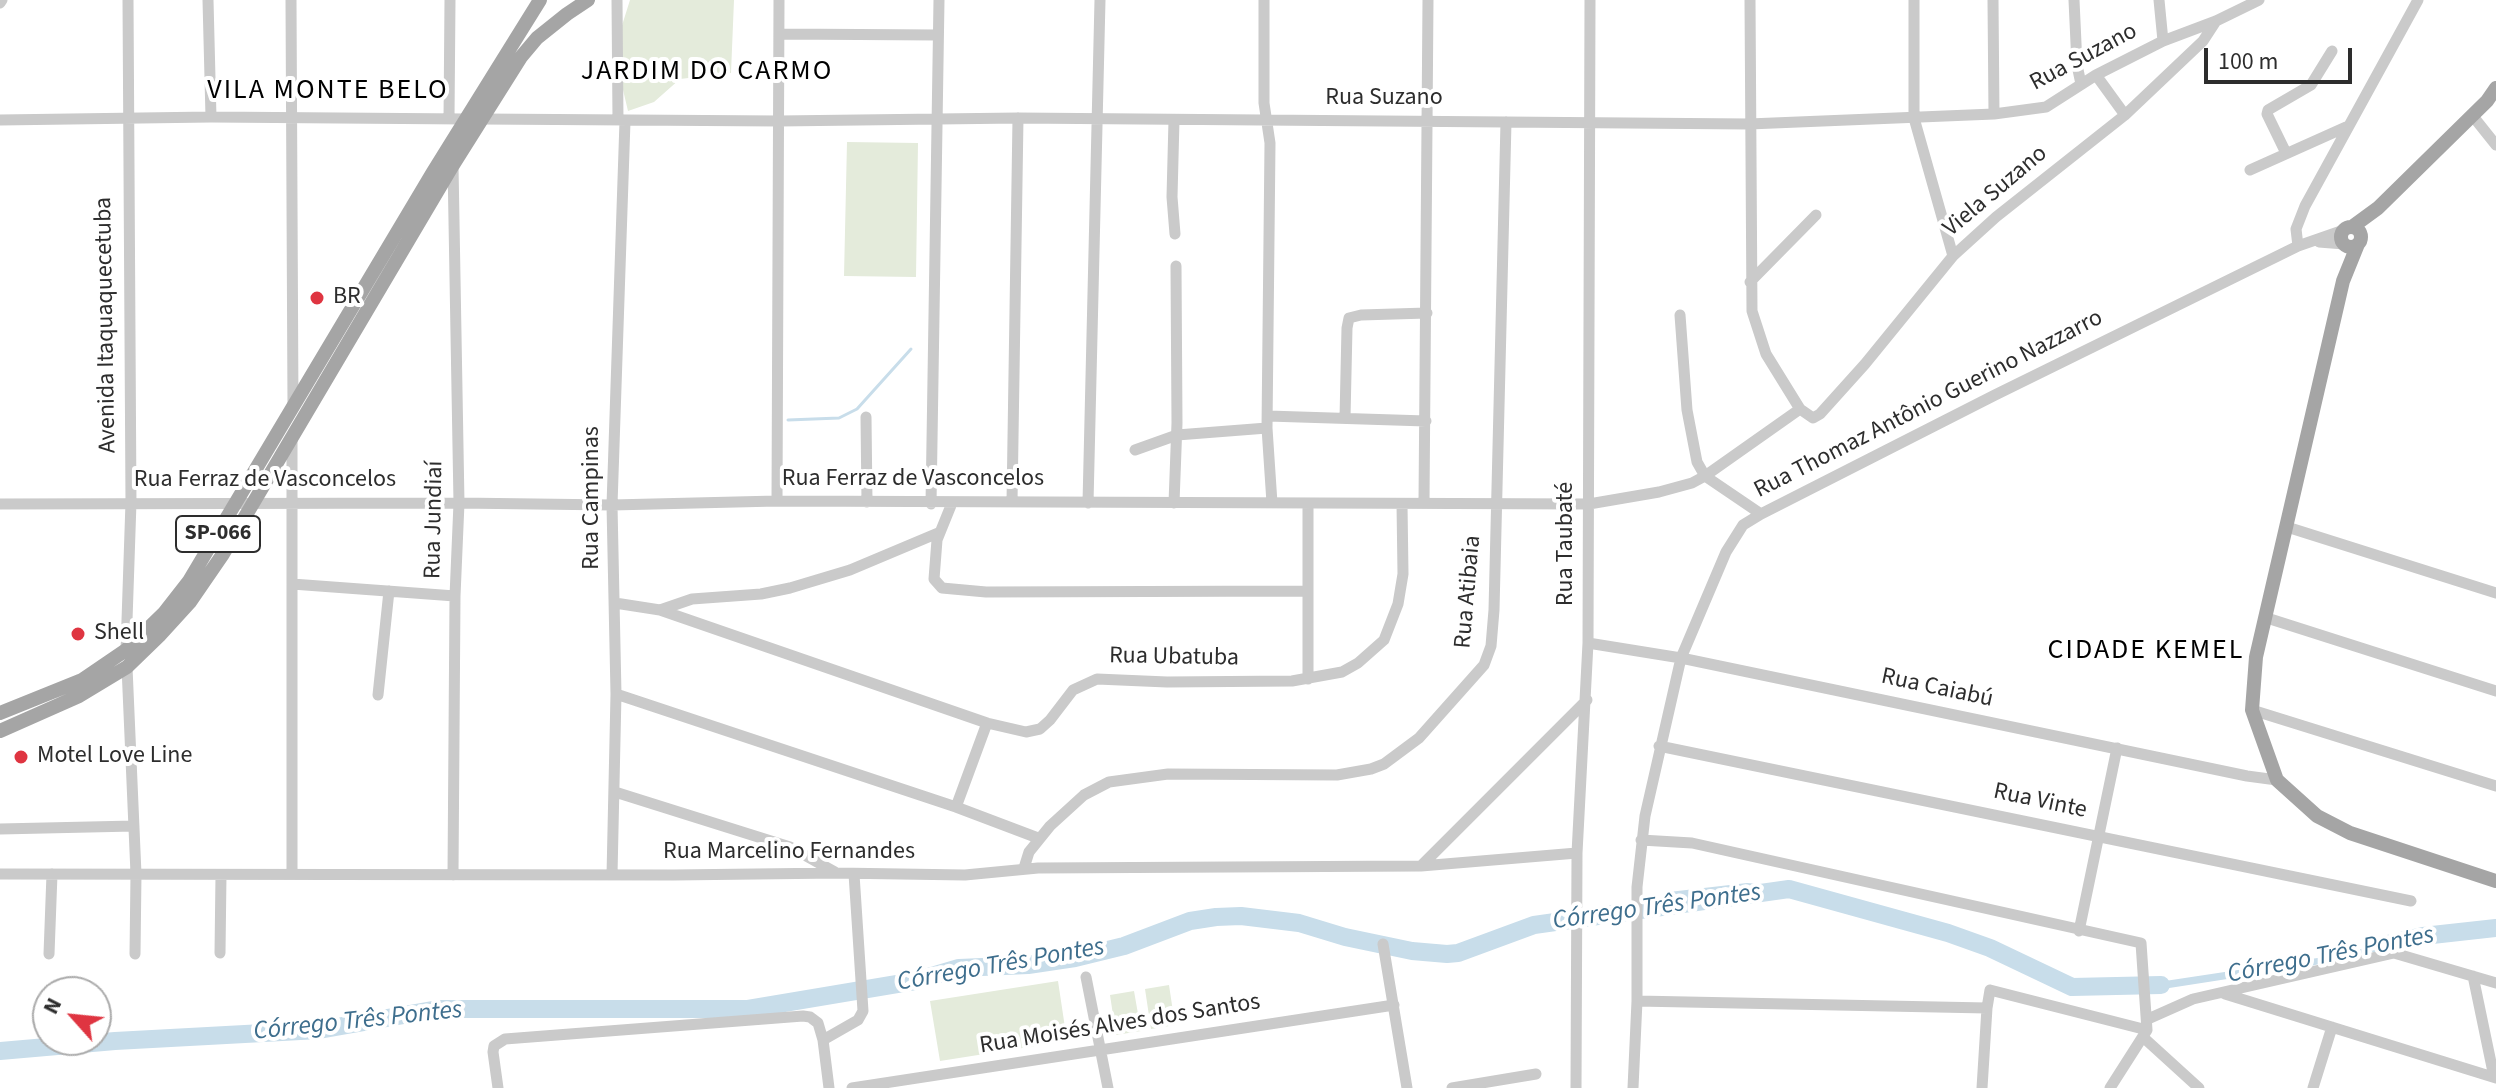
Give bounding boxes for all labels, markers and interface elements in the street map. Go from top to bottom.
street label: Rua Suzano [2025,18,2143,98]
scale bar [2208,32,2356,82]
text: 100 m [2218,44,2278,79]
district label: JARDIM DO CARMO [581,56,833,90]
district label: VILA MONTE BELO [207,75,449,109]
street label: Rua Suzano [1325,85,1443,113]
street label: Viela Suzano [1938,140,2054,244]
street label: Avenida Itaquaquecetuba [90,197,124,453]
place label: BR [333,284,361,312]
marker: BR [308,289,326,307]
street label: Rua Thomaz Antônio Guerino Nazzarro [1750,304,2108,506]
street label: Rua Campinas [579,426,607,570]
street label: Rua Jundiaí [420,461,450,579]
street label: Rua Ferraz de Vasconcelos [782,466,1044,494]
street label: Rua Ferraz de Vasconcelos [134,467,396,495]
street label: Rua Taubaté [1553,482,1581,606]
road number: SP-066 [176,516,260,552]
street label: Rua Atibaia [1450,534,1488,650]
place label: Shell [94,620,144,648]
marker: Shell [69,625,87,643]
district label: CIDADE KEMEL [2048,635,2244,669]
street label: Rua Ubatuba [1109,642,1239,674]
street label: Rua Caiabú [1878,663,1996,715]
place label: Motel Love Line [37,743,192,771]
marker: Motel Love Line [12,748,30,766]
street label: Rua Vinte [1991,778,2089,826]
street label: Rua Marcelino Fernandes [663,839,915,867]
water label: Córrego Três Pontes [1551,878,1763,938]
water label: Córrego Três Pontes [2225,921,2437,991]
water label: Córrego Três Pontes [895,932,1107,1000]
north arrow [32,976,112,1056]
street label: Rua Moisés Alves dos Santos [978,989,1262,1061]
text: N [35,992,70,1020]
water label: Córrego Três Pontes [252,996,464,1048]

